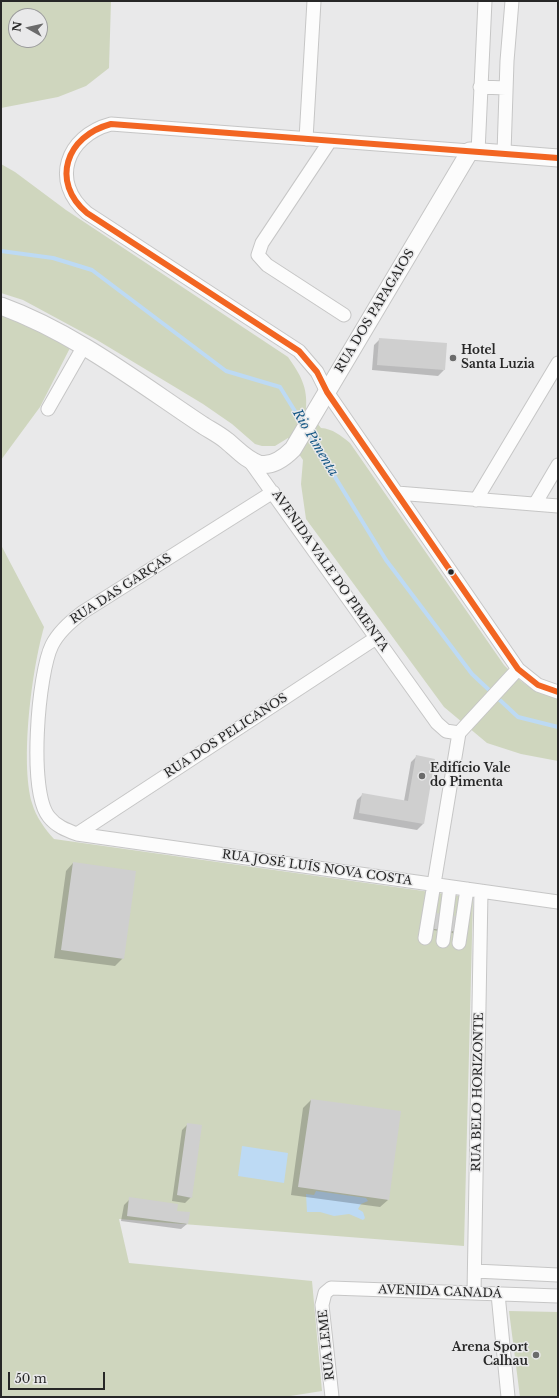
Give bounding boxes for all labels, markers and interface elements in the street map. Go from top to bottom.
north arrow [8,8,48,48]
text: N [9,20,25,33]
street label: RUA DOS PAPAGAIOS [332,247,418,375]
place label: Hotel Santa Luzia [461,344,535,372]
marker: Hotel Santa Luzia [448,353,458,363]
water label: Rio Pimenta [289,407,341,479]
street label: AVENIDA VALE DO PIMENTA [269,488,391,654]
street label: RUA DAS GARÇAS [68,551,174,627]
unlabelled marker [446,567,456,577]
street label: RUA DOS PELICANOS [162,691,290,781]
place label: Edifício Vale do Pimenta [430,762,510,790]
marker: Edifício Vale do Pimenta [417,771,427,781]
street label: RUA JOSÉ LUÍS NOVA COSTA [221,848,413,888]
street label: RUA BELO HORIZONTE [469,1012,487,1172]
street label: AVENIDA CANADÁ [378,1283,502,1301]
street label: RUA LEME [316,1309,338,1381]
place label: Arena Sport Calhau [452,1341,528,1369]
marker: Arena Sport Calhau [531,1350,541,1360]
scale bar [10,1364,107,1390]
text: 50 m [15,1371,47,1386]

